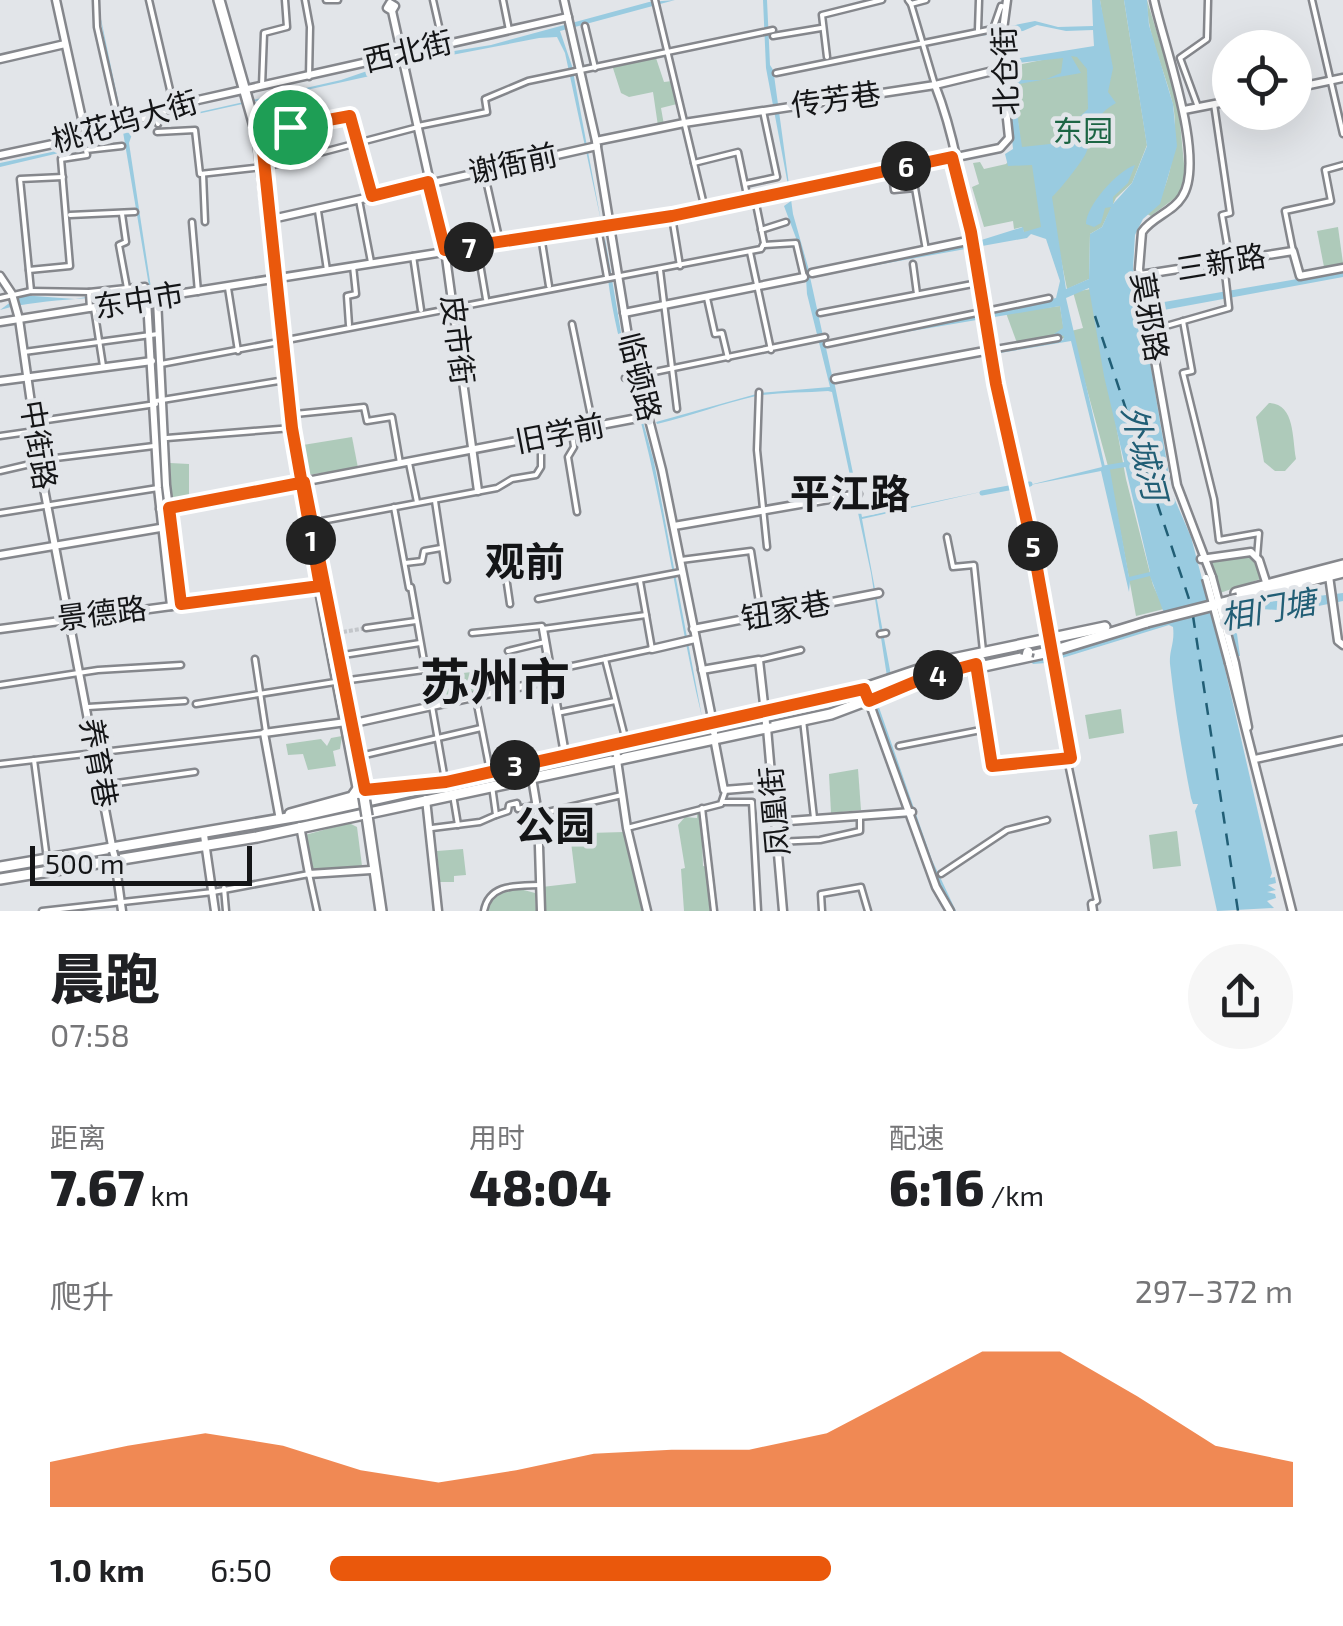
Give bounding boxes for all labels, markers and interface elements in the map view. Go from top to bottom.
street label: 西北街 [360,22,455,78]
street label: 北仓街 [984,25,1024,117]
map controls [1212,30,1312,130]
button: locate [1212,30,1312,130]
street label: 传芳巷 [789,74,883,122]
street label: 桃花坞大街 [47,82,202,158]
pin [248,85,333,170]
icon: arrive [263,100,318,155]
park label: 东园 [1053,112,1113,148]
street label: 谢衙前 [465,135,560,189]
pin: 6 [881,141,931,191]
text: 6 [898,149,914,183]
pin: 7 [444,222,494,272]
text: 7 [462,230,476,264]
street label: 三新路 [1173,236,1268,286]
street label: 莫邪路 [1125,269,1177,364]
street label: 东中市 [91,274,186,324]
street label: 皮市街 [436,293,482,387]
street label: 临顿路 [613,328,669,425]
street label: 中街路 [15,397,65,492]
water label: 外城河 [1116,401,1177,510]
street label: 旧学前 [512,406,607,458]
district label: 平江路 [790,468,910,516]
pin: 1 [286,515,336,565]
pin: 5 [1008,521,1058,571]
text: 1 [305,523,317,557]
text: 5 [1025,529,1041,563]
district label: 观前 [485,536,565,584]
water label: 相门塘 [1217,580,1323,635]
street label: 钮家巷 [738,583,833,635]
street label: 景德路 [55,589,149,635]
district label: 苏州市 [420,650,570,710]
pin: 4 [913,650,963,700]
text: 4 [929,658,947,692]
street label: 养育巷 [74,715,126,810]
pin: 3 [490,740,540,790]
text: 3 [507,748,523,782]
street label: 凤凰街 [751,765,795,858]
district label: 公园 [515,800,595,848]
scale bar [30,841,252,886]
text: 500 m [45,846,125,880]
text: 晨跑 [50,944,160,1010]
button: share [1188,944,1293,1049]
text: 07:58 [50,1015,130,1053]
text: 距离 [50,1120,106,1154]
text: 用时 [469,1120,525,1154]
text: 配速 [889,1120,945,1154]
text: 7.67 [50,1156,144,1216]
text: 48:04 [469,1156,612,1216]
text: 6:16 [889,1156,985,1216]
text: km [144,1178,189,1212]
text: /km [985,1178,1044,1212]
text: 297–372 m [1135,1271,1293,1309]
text: 爬升 [50,1276,114,1314]
text: 1.0 km [50,1550,145,1588]
text: 6:50 [210,1550,272,1588]

